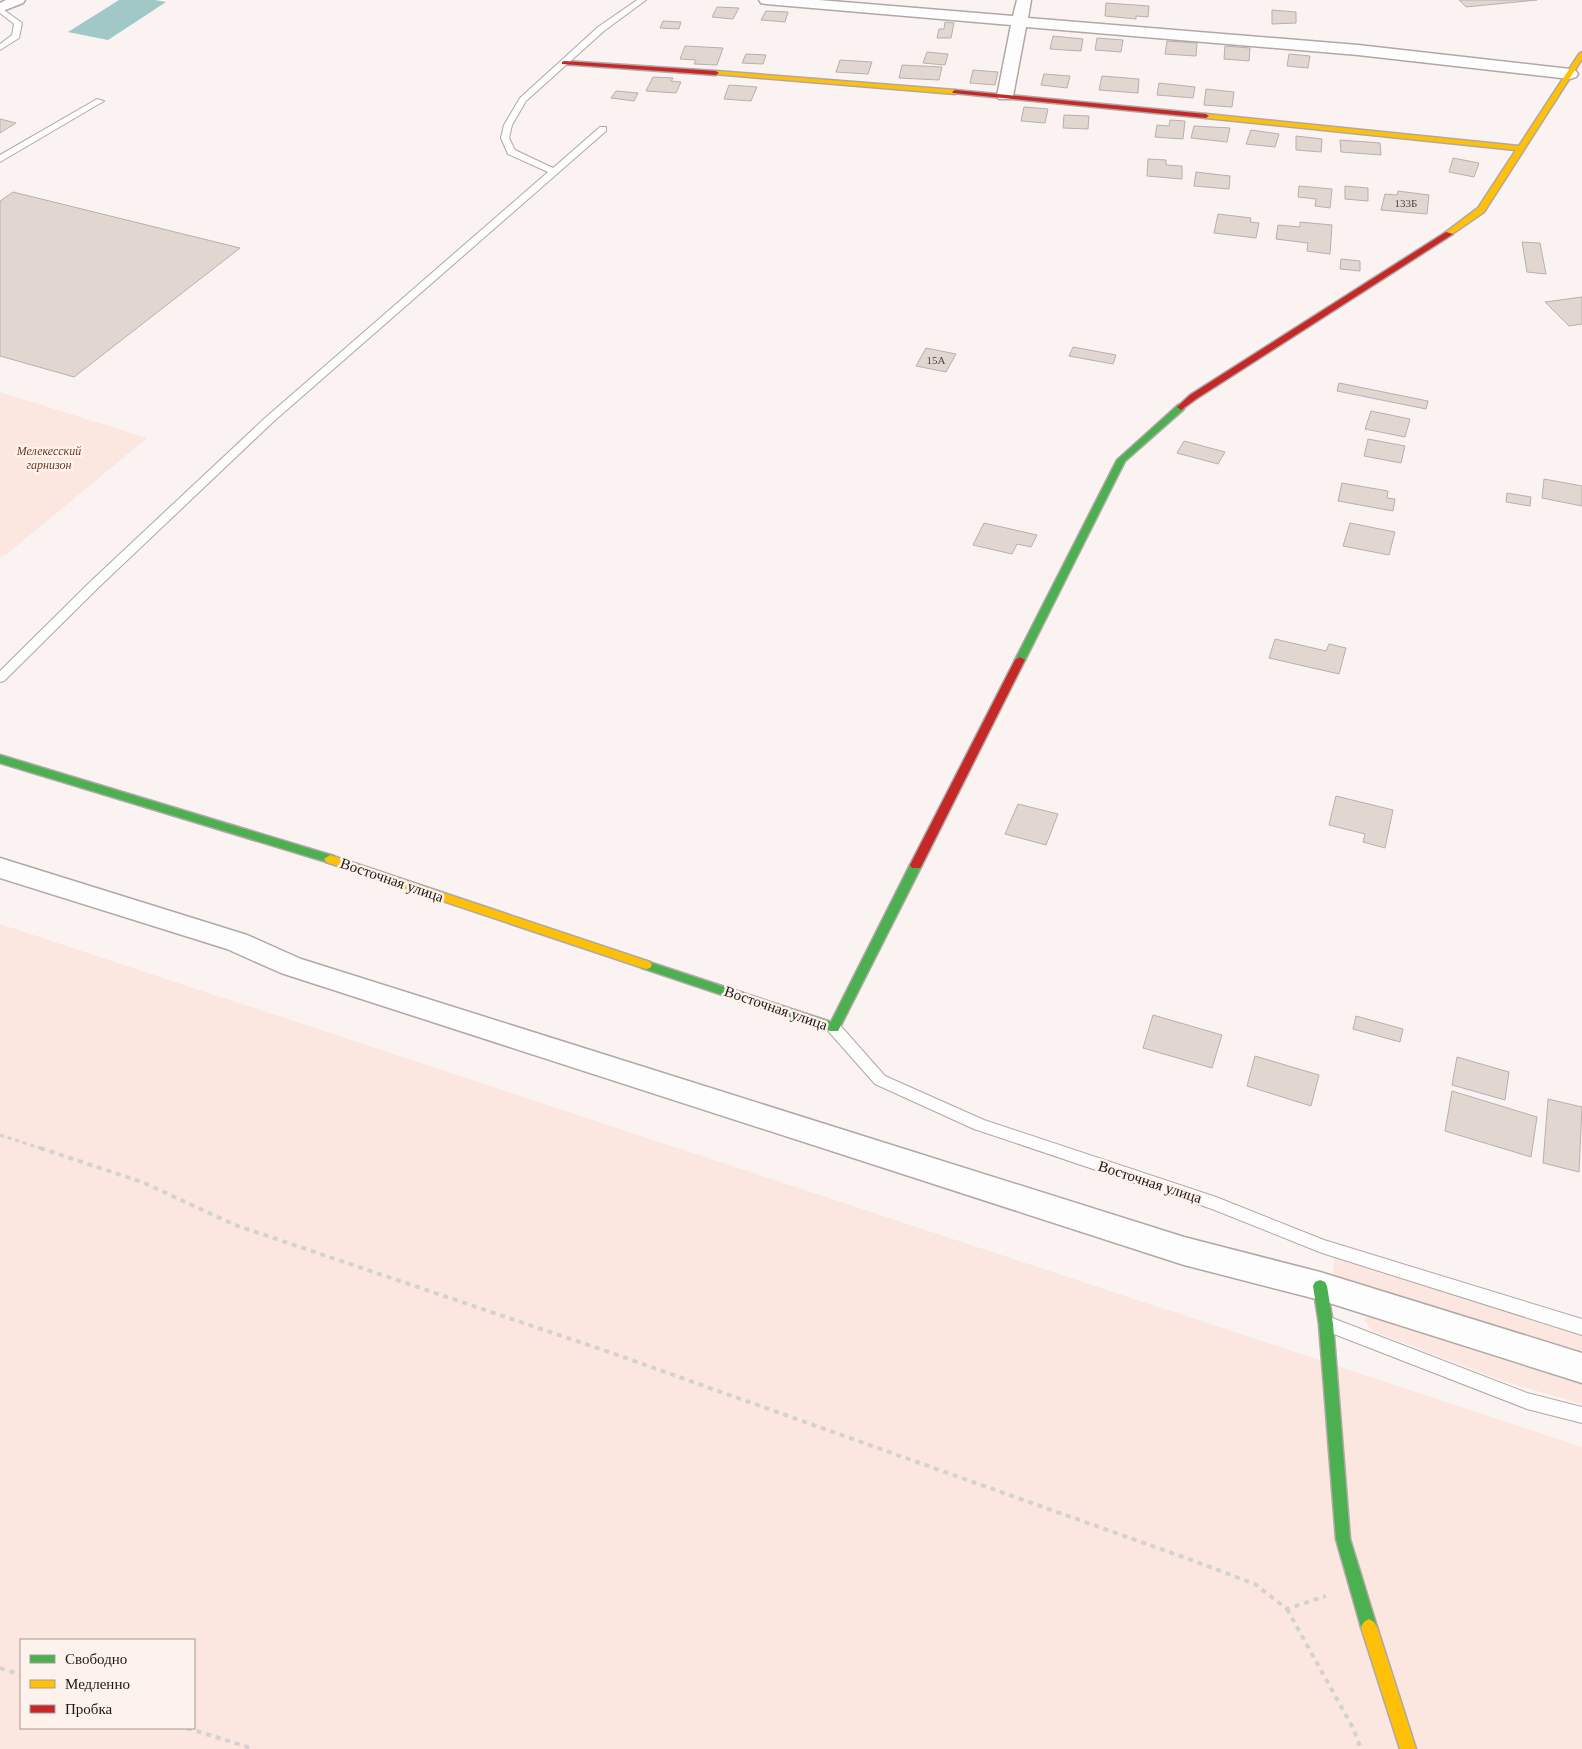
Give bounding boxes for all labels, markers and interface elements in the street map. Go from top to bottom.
house number: 133Б [1395,197,1417,209]
house number: 15А [927,354,946,366]
park label: Мелекесский гарнизон [16,444,81,472]
street label: Восточная улица [338,855,446,905]
street label: Восточная улица [722,983,830,1033]
street label: Восточная улица [1096,1158,1204,1206]
legend [20,1639,195,1729]
text: Свободно [65,1651,127,1667]
text: Медленно [65,1676,130,1692]
text: Пробка [65,1701,113,1717]

